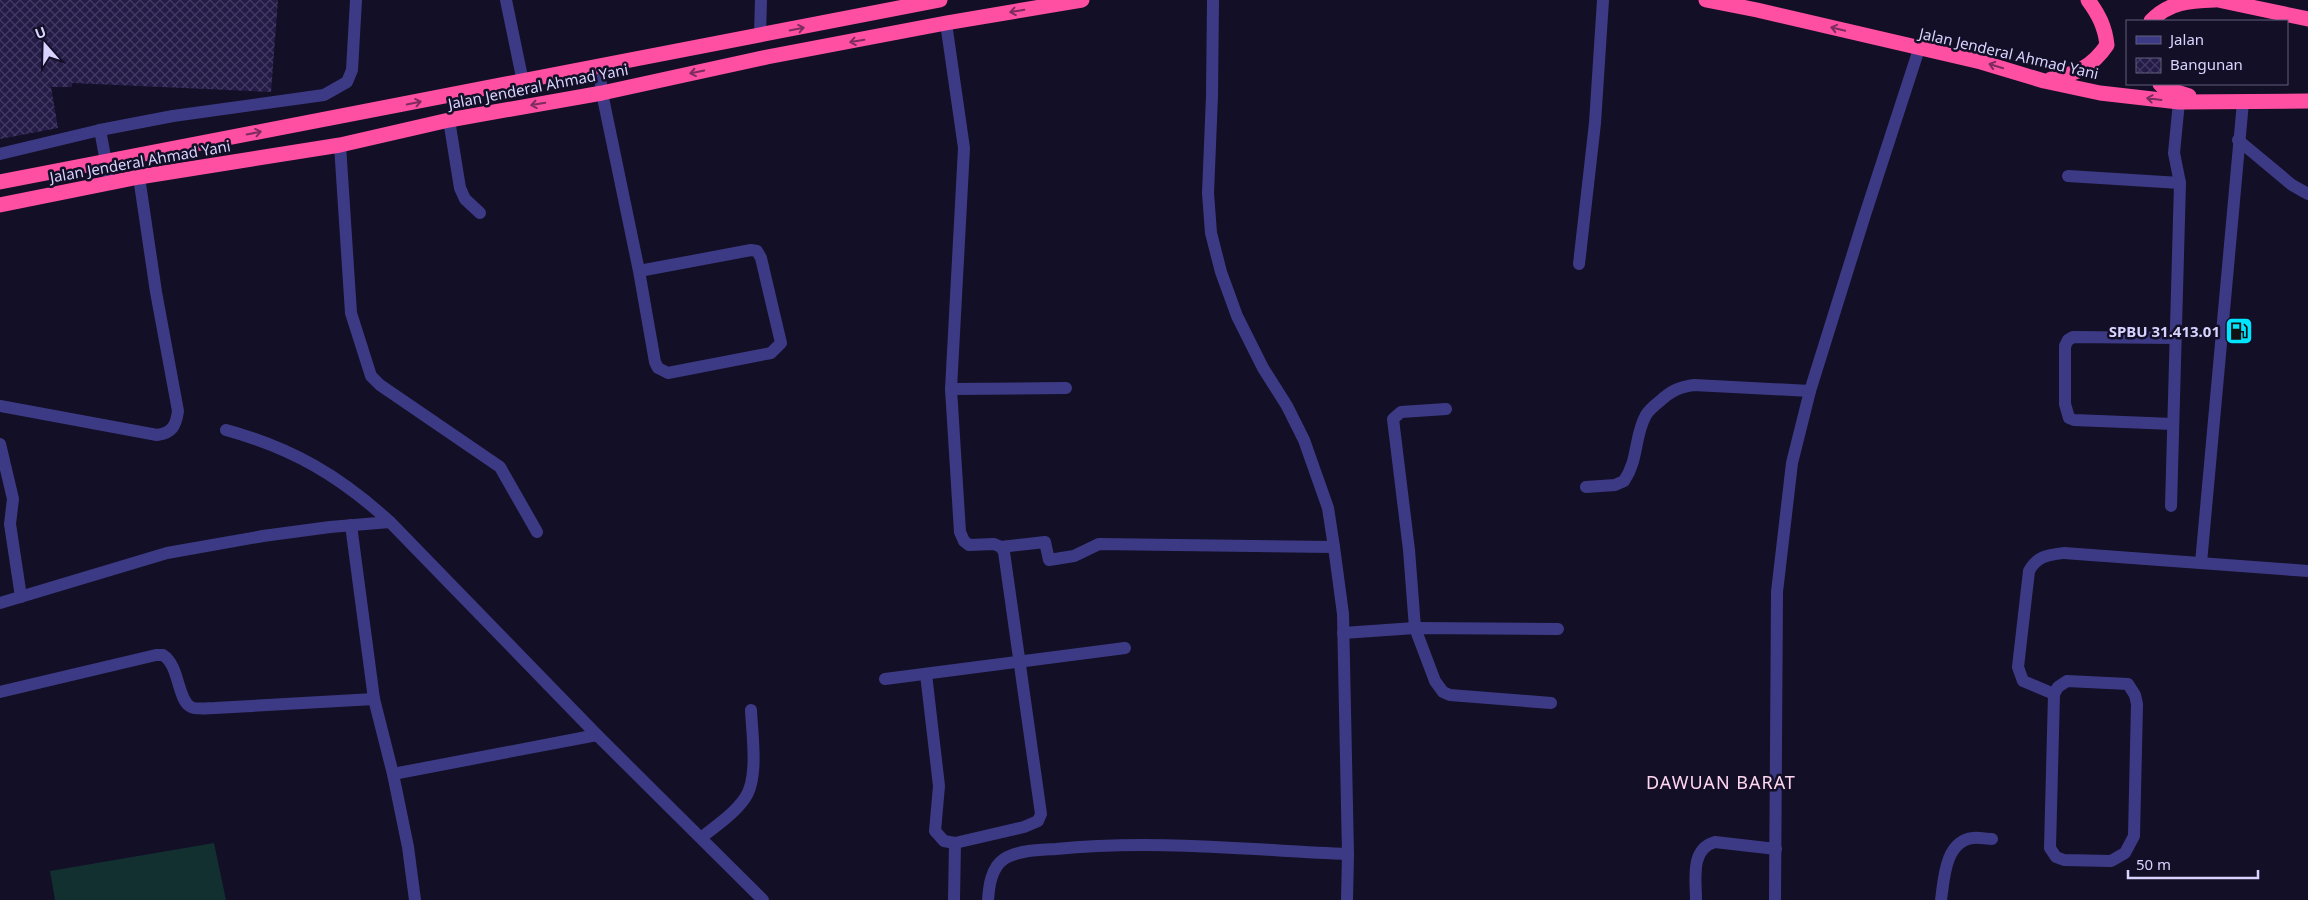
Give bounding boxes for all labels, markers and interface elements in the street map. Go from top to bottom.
one-way arrow [1009,6,1025,16]
north arrow [20,20,70,70]
legend [2126,20,2288,85]
text: U [32,22,49,43]
street label: Jalan Jenderal Ahmad Yani [1916,22,2101,83]
one-way arrow [788,23,804,33]
one-way arrow [1830,24,1846,33]
text: Jalan [2168,29,2204,49]
one-way arrow [849,36,865,46]
text: Bangunan [2170,54,2243,74]
street label: Jalan Jenderal Ahmad Yani [444,59,630,114]
one-way arrow [1988,61,2004,71]
one-way arrow [690,68,706,77]
one-way arrow [2147,94,2163,104]
one-way arrow [405,97,421,107]
one-way arrow [531,99,547,109]
one-way arrow [246,128,262,138]
street label: Jalan Jenderal Ahmad Yani [46,135,232,187]
fuel station icon: SPBU 31.413.01 [2224,316,2254,346]
place label: SPBU 31.413.01 [2109,321,2220,341]
district label: DAWUAN BARAT [1646,770,1796,794]
scale bar [2128,848,2258,880]
text: 50 m [2136,854,2171,874]

